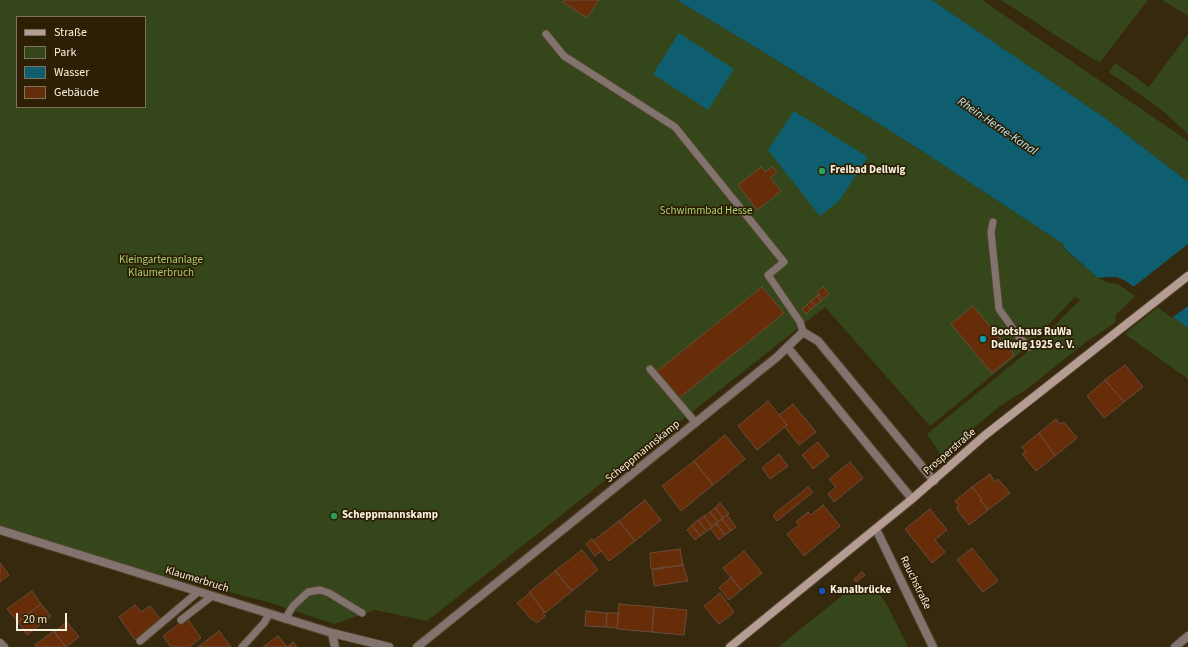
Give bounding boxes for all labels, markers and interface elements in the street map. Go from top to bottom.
legend [16,16,146,108]
text: Straße [54,24,87,41]
text: Park [54,44,76,61]
text: Wasser [54,64,89,81]
text: Gebäude [54,84,99,101]
water label: Rhein-Herne-Kanal [954,95,1040,159]
place label: Freibad Dellwig [830,164,905,178]
marker: Freibad Dellwig [817,166,827,176]
park label: Schwimmbad Hesse [660,205,752,219]
park label: Kleingartenanlage Klaumerbruch [119,254,203,280]
place label: Bootshaus RuWa Dellwig 1925 e. V. [991,326,1075,352]
marker: Bootshaus RuWa Dellwig 1925 e. V. [978,334,988,344]
street label: Scheppmannskamp [603,418,683,486]
street label: Prosperstraße [921,426,979,478]
place label: Scheppmannskamp [342,509,438,523]
marker: Scheppmannskamp [329,511,339,521]
street label: Rauchstraße [896,554,934,612]
street label: Klaumerbruch [164,564,230,596]
place label: Kanalbrücke [830,584,891,598]
marker: Kanalbrücke [817,586,827,596]
scale bar [18,605,69,631]
text: 20 m [23,611,47,628]

